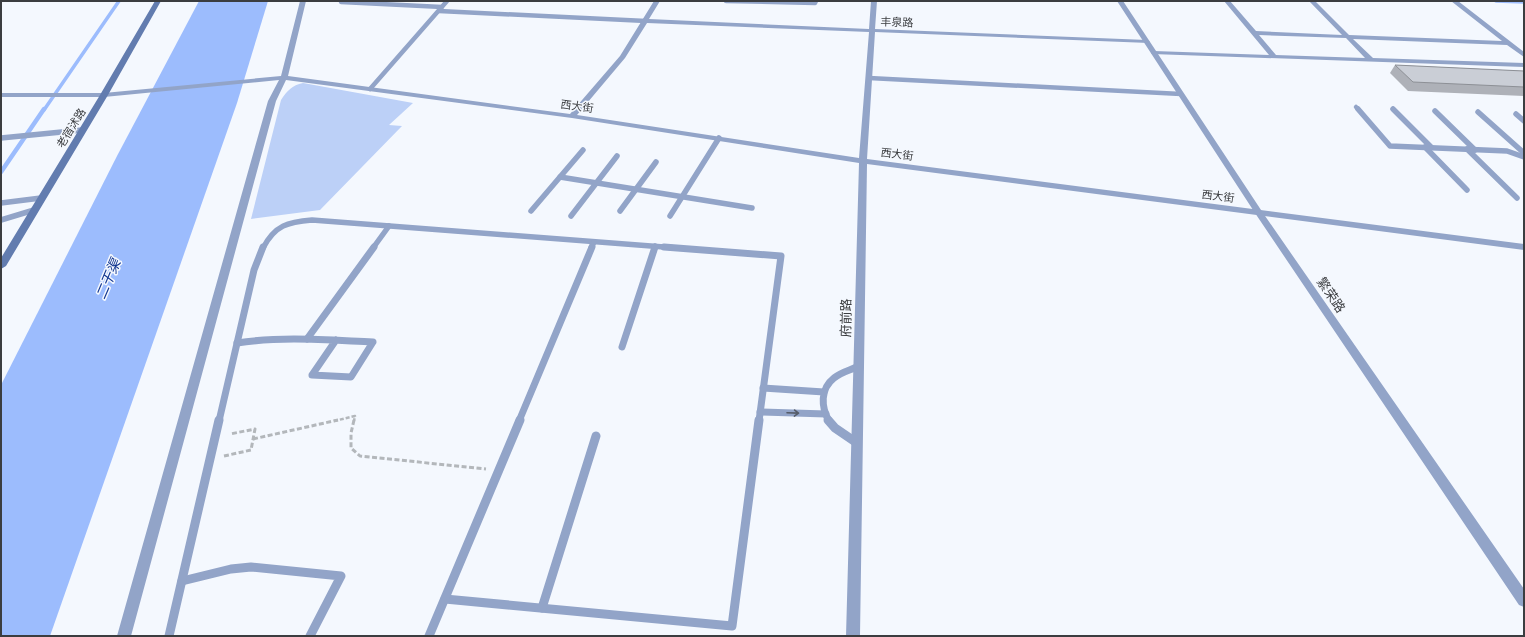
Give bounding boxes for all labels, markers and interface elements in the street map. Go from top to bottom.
street label: 丰泉路 [880,15,914,29]
street label: 西大街 [560,98,594,114]
street label: 老宿沭路 [54,106,88,150]
street label: 西大街 [880,146,914,162]
street label: 西大街 [1201,188,1235,204]
water label: 二干渠 [92,255,124,301]
street label: 繁荣路 [1314,275,1348,315]
street label: 府前路 [838,298,854,338]
one-way arrow [786,409,799,417]

